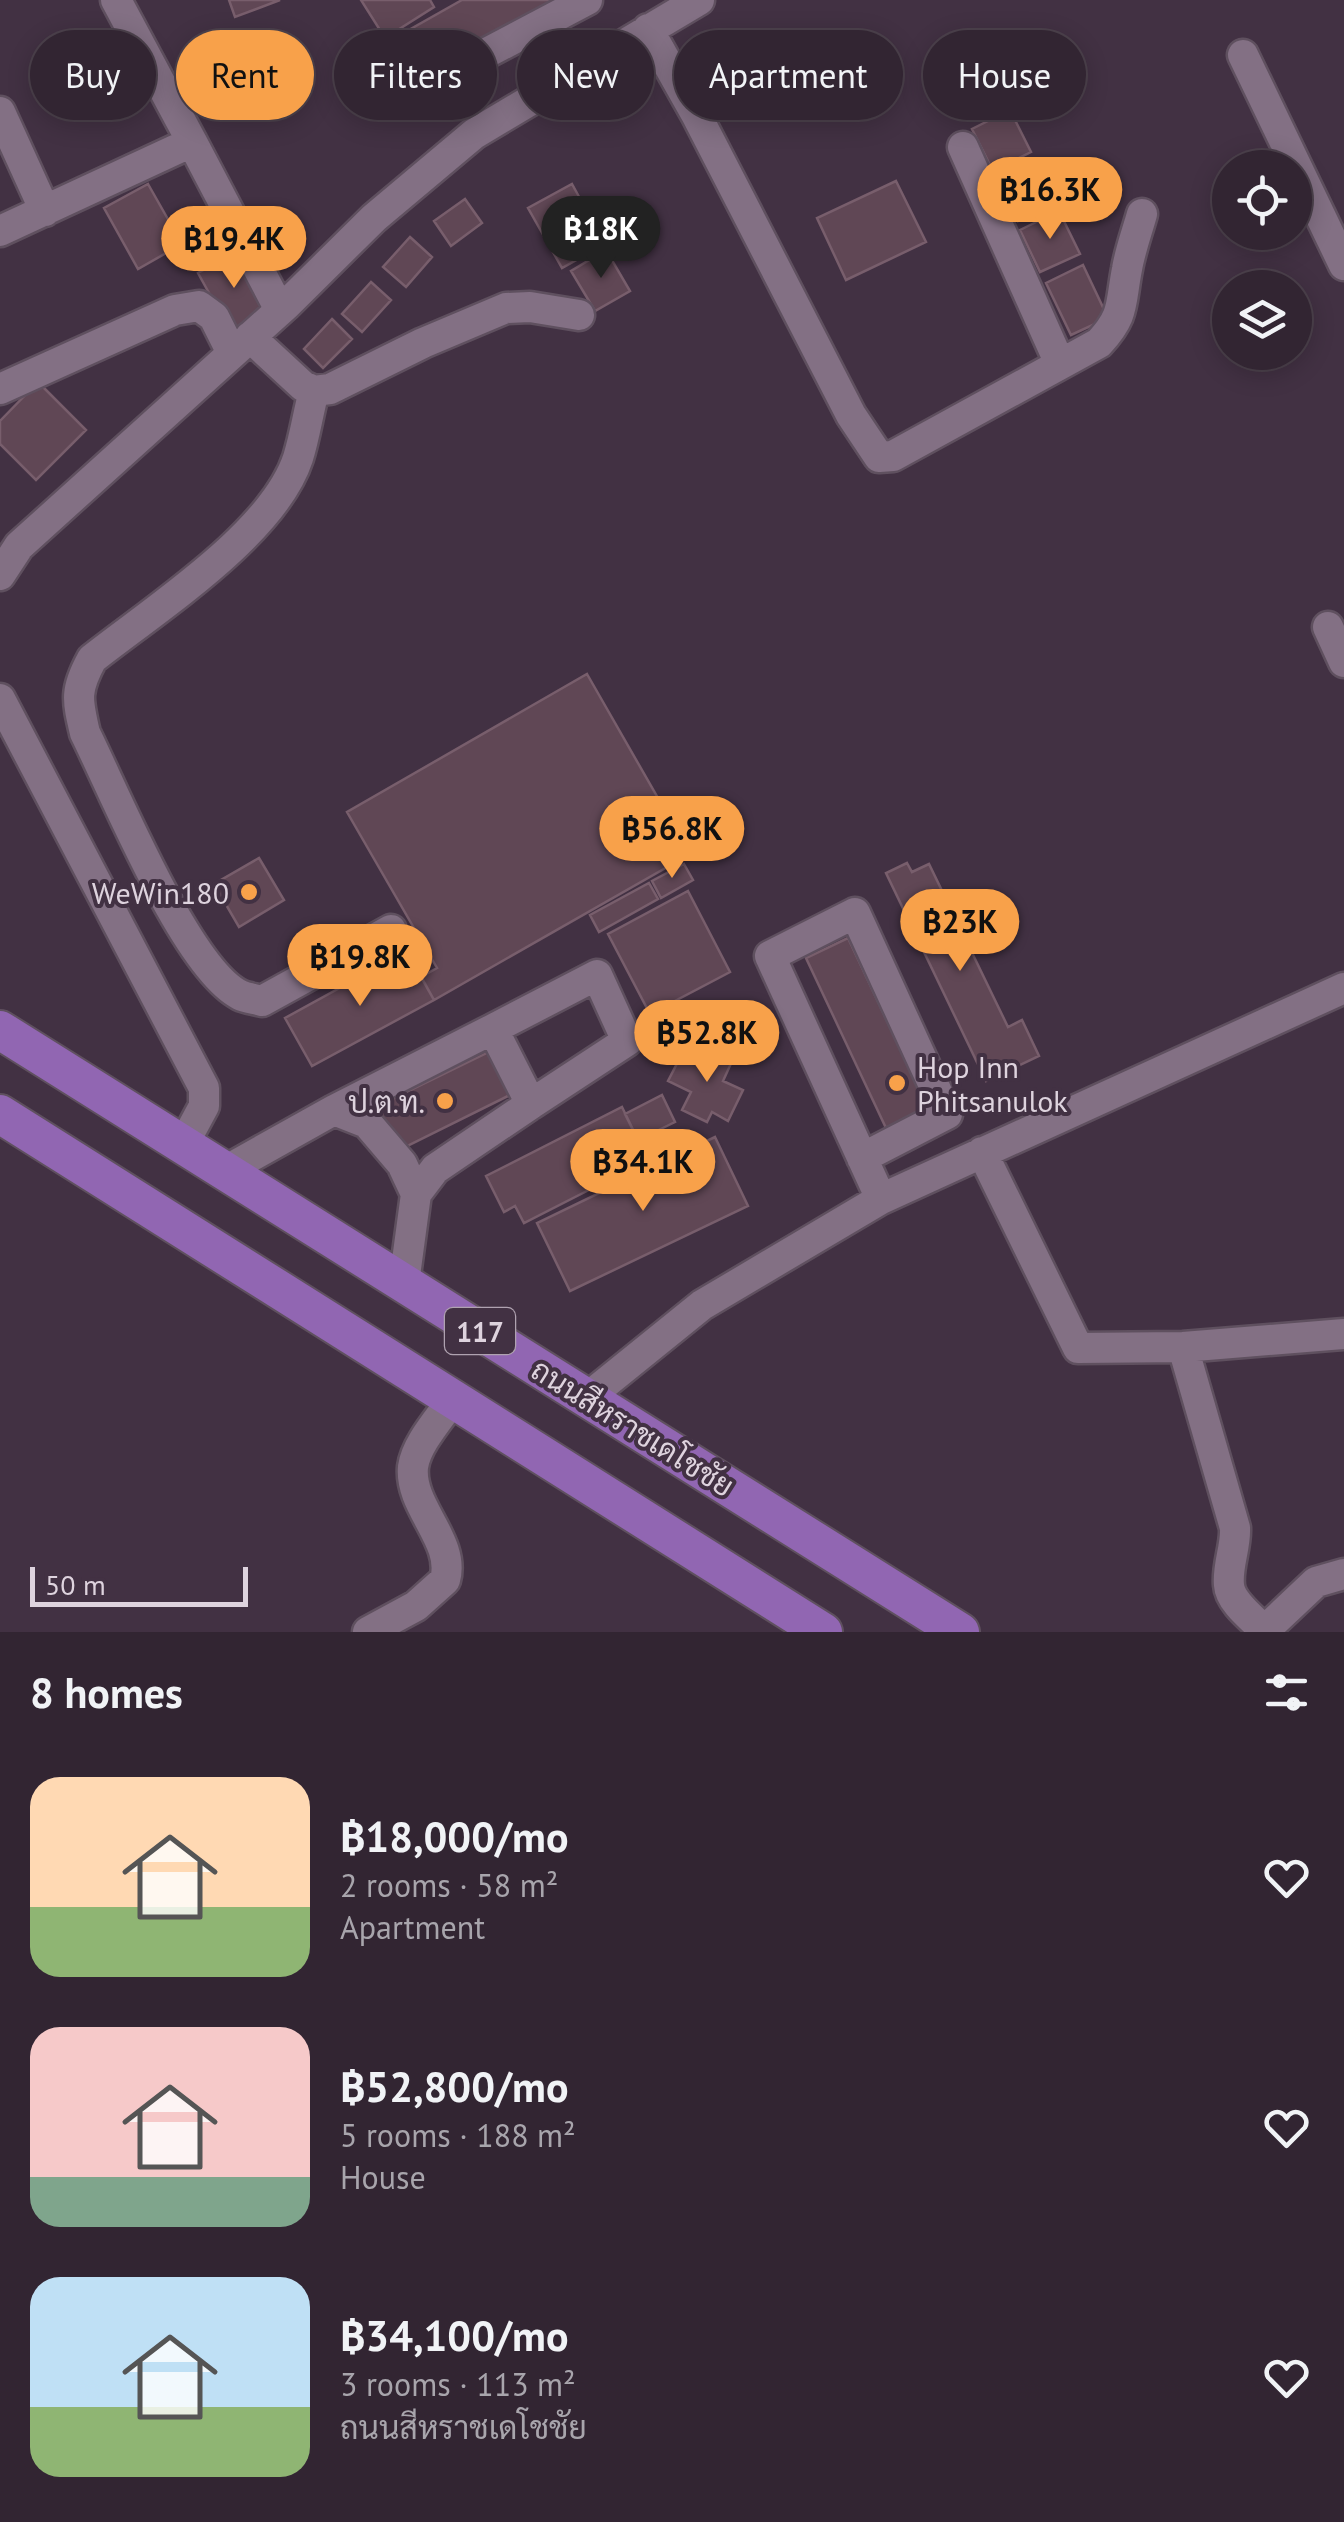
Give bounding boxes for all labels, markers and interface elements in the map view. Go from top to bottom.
chip: Buy [30,30,156,120]
chip: Rent [176,30,314,120]
chip: Filters [334,30,497,120]
chip: New [517,30,654,120]
chip: Apartment [674,30,903,120]
chip: House [923,30,1086,120]
map controls [1212,150,1312,370]
button: locate [1212,150,1312,250]
pin: ฿16.3K [969,157,1131,242]
text: ฿16.3K [999,168,1101,210]
pin: ฿18K [542,196,660,281]
pin: ฿19.4K [153,206,315,291]
text: ฿18K [563,207,639,249]
text: ฿19.4K [183,217,285,259]
button: layers [1212,270,1312,370]
pin: ฿56.8K [591,796,753,881]
text: ฿56.8K [621,807,723,849]
place label: WeWin180 [92,873,229,912]
marker: WeWin180 [238,881,260,903]
pin: ฿23K [901,889,1019,974]
text: ฿23K [922,900,998,942]
pin: ฿19.8K [279,924,441,1009]
text: ฿19.8K [309,935,411,977]
pin: ฿52.8K [626,1000,788,1085]
text: ฿52.8K [656,1011,758,1053]
place label: Hop Inn Phitsanulok [917,1047,1068,1120]
marker: Hop Inn Phitsanulok [886,1072,908,1094]
place label: ป.ต.ท. [348,1082,425,1121]
marker: ป.ต.ท. [434,1090,456,1112]
pin: ฿34.1K [562,1129,724,1214]
text: ฿34.1K [592,1140,694,1182]
road number: 117 [445,1308,515,1354]
street label: ถนนสีหราชเดโชชัย [525,1349,741,1505]
scale bar [30,1562,248,1606]
text: 50 m [45,1566,106,1603]
text: 8 homes [30,1665,183,1720]
icon: filters [1259,1665,1314,1720]
text: ฿18,000/mo [340,1809,568,1864]
icon: home [110,1817,230,1937]
icon: heart [1259,1850,1314,1905]
text: 2 rooms · 58 m² [340,1864,558,1906]
text: Apartment [340,1906,485,1948]
text: ฿52,800/mo [340,2059,568,2114]
icon: home [110,2067,230,2187]
icon: heart [1259,2100,1314,2155]
text: 5 rooms · 188 m² [340,2114,576,2156]
text: House [340,2156,426,2198]
text: ฿34,100/mo [340,2308,568,2363]
icon: home [110,2317,230,2437]
icon: heart [1259,2350,1314,2405]
text: 3 rooms · 113 m² [340,2363,576,2405]
text: ถนนสีหราชเดโชชัย [340,2406,587,2448]

